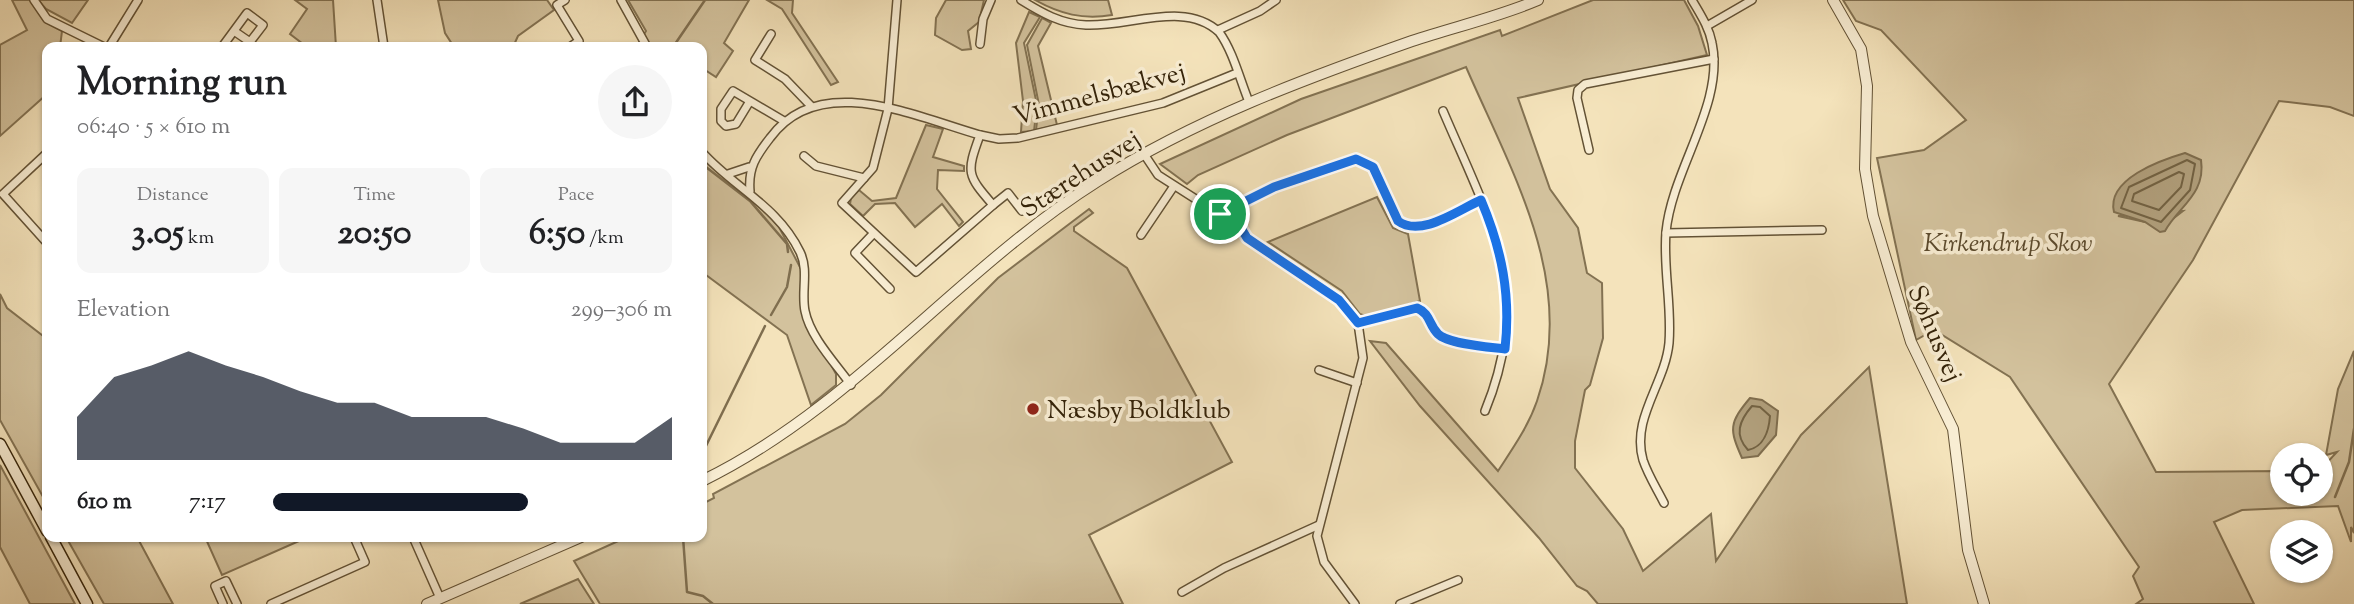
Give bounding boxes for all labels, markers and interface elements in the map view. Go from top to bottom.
street label: Vimmelsbækvej [1009,55,1190,136]
text: Morning run [77,58,287,112]
button: share [598,65,672,139]
text: 06:40 · 5 × 610 m [77,111,230,144]
street label: Stærehusvej [1014,122,1149,228]
text: Distance [137,182,209,209]
text: Time [353,182,396,209]
text: Pace [558,182,594,209]
pin [1190,184,1250,244]
icon: arrive [1201,195,1239,233]
text: 3.05 [132,209,184,260]
text: 20:50 [337,209,412,260]
text: 6:50 [529,209,585,260]
text: km [184,225,214,252]
text: /km [585,225,624,252]
park label: Kirkendrup Skov [1924,226,2092,263]
street label: Søhusvej [1897,280,1971,388]
text: Elevation [77,294,170,327]
text: 299–306 m [571,294,672,327]
place label: Næsby Boldklub [1047,393,1231,430]
marker: Næsby Boldklub [1025,401,1041,417]
map controls [2270,443,2333,583]
button: locate [2270,443,2333,506]
text: 610 m [77,486,132,519]
text: 7:17 [189,486,226,519]
button: layers [2270,520,2333,583]

